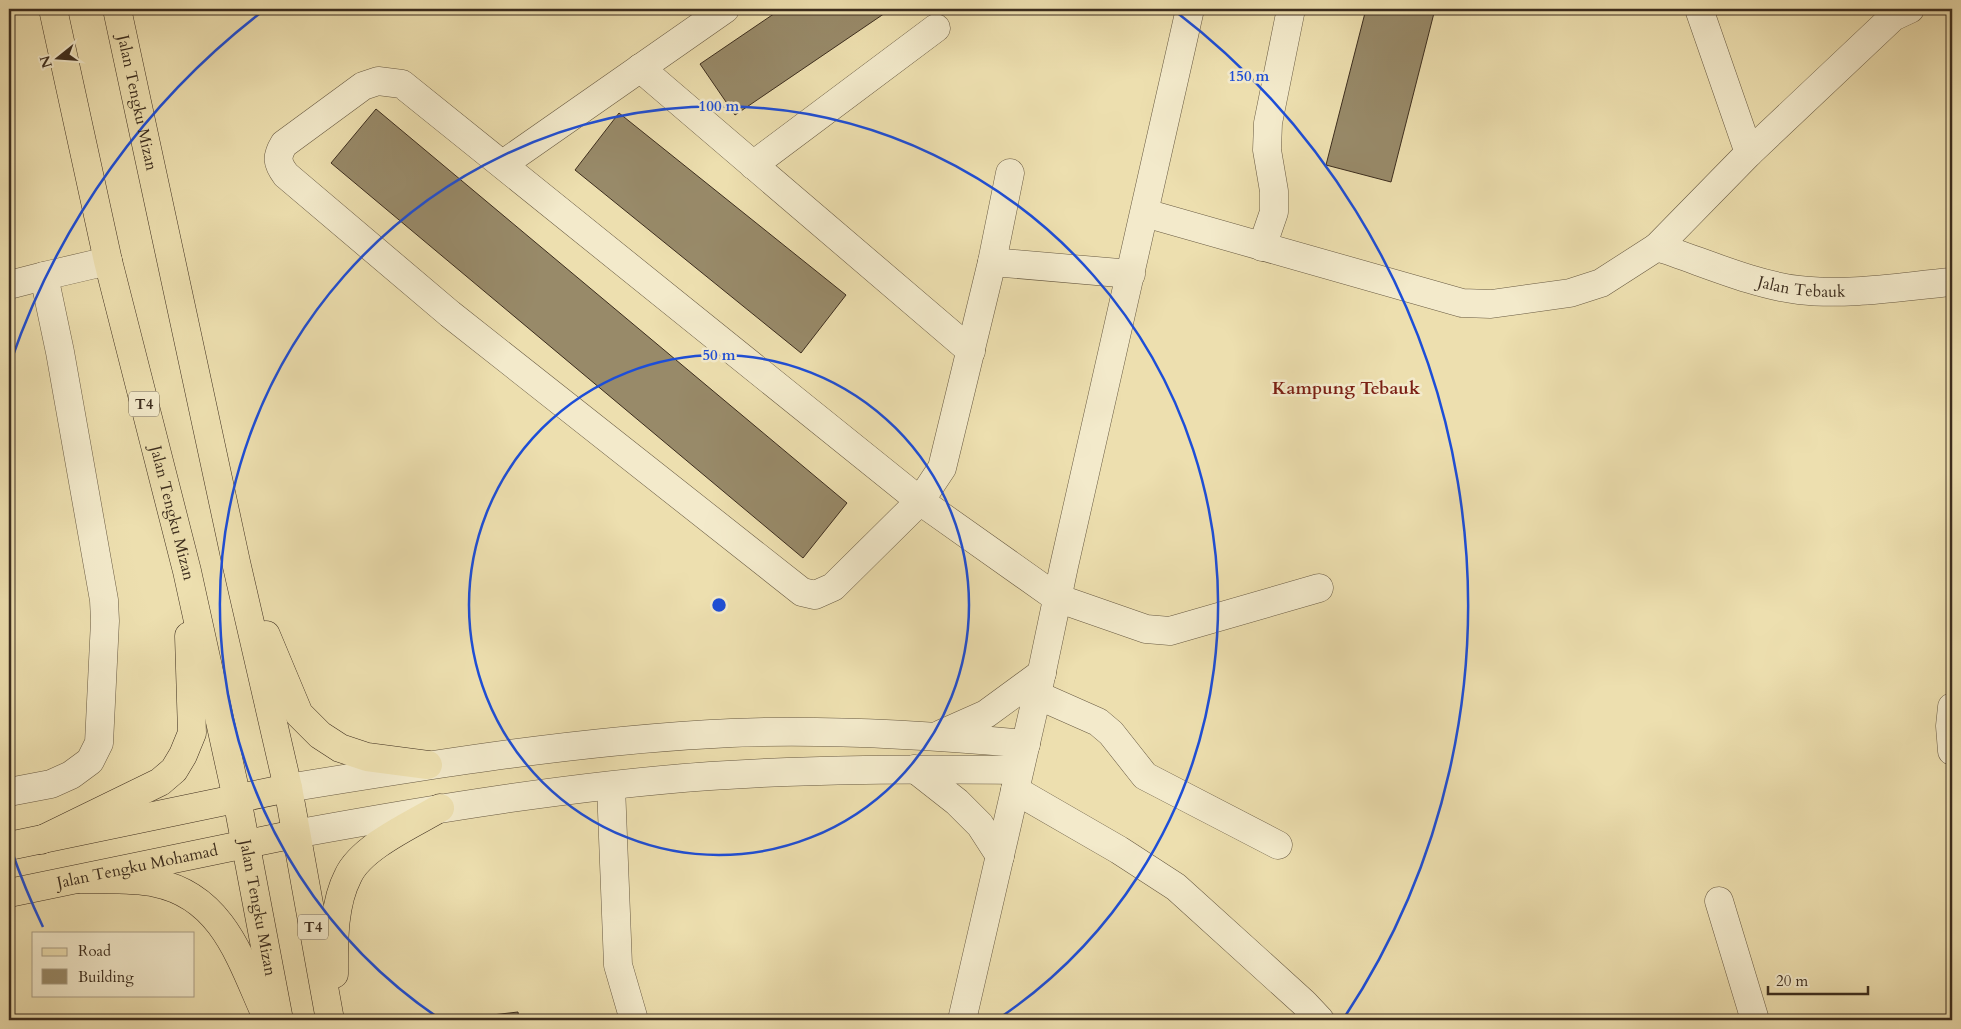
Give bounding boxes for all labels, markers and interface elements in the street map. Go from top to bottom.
street label: Jalan Tengku Mizan [111,31,162,173]
north arrow [32,32,82,82]
text: N [35,53,57,70]
text: 150 m [1229,66,1270,86]
text: 100 m [699,96,740,116]
street label: Jalan Tebauk [1753,270,1846,303]
text: 50 m [702,345,736,365]
district label: Kampung Tebauk [1272,376,1421,401]
road number: T4 [129,392,159,416]
street label: Jalan Tengku Mizan [144,441,200,582]
centre of rings [710,596,728,614]
street label: Jalan Tengku Mizan [234,836,281,978]
street label: Jalan Tengku Mohamad [53,839,220,894]
road number: T4 [298,914,328,940]
legend [32,932,195,996]
text: Road [78,941,111,961]
scale bar [1768,964,1868,996]
text: Building [78,967,134,987]
text: 20 m [1776,971,1808,991]

